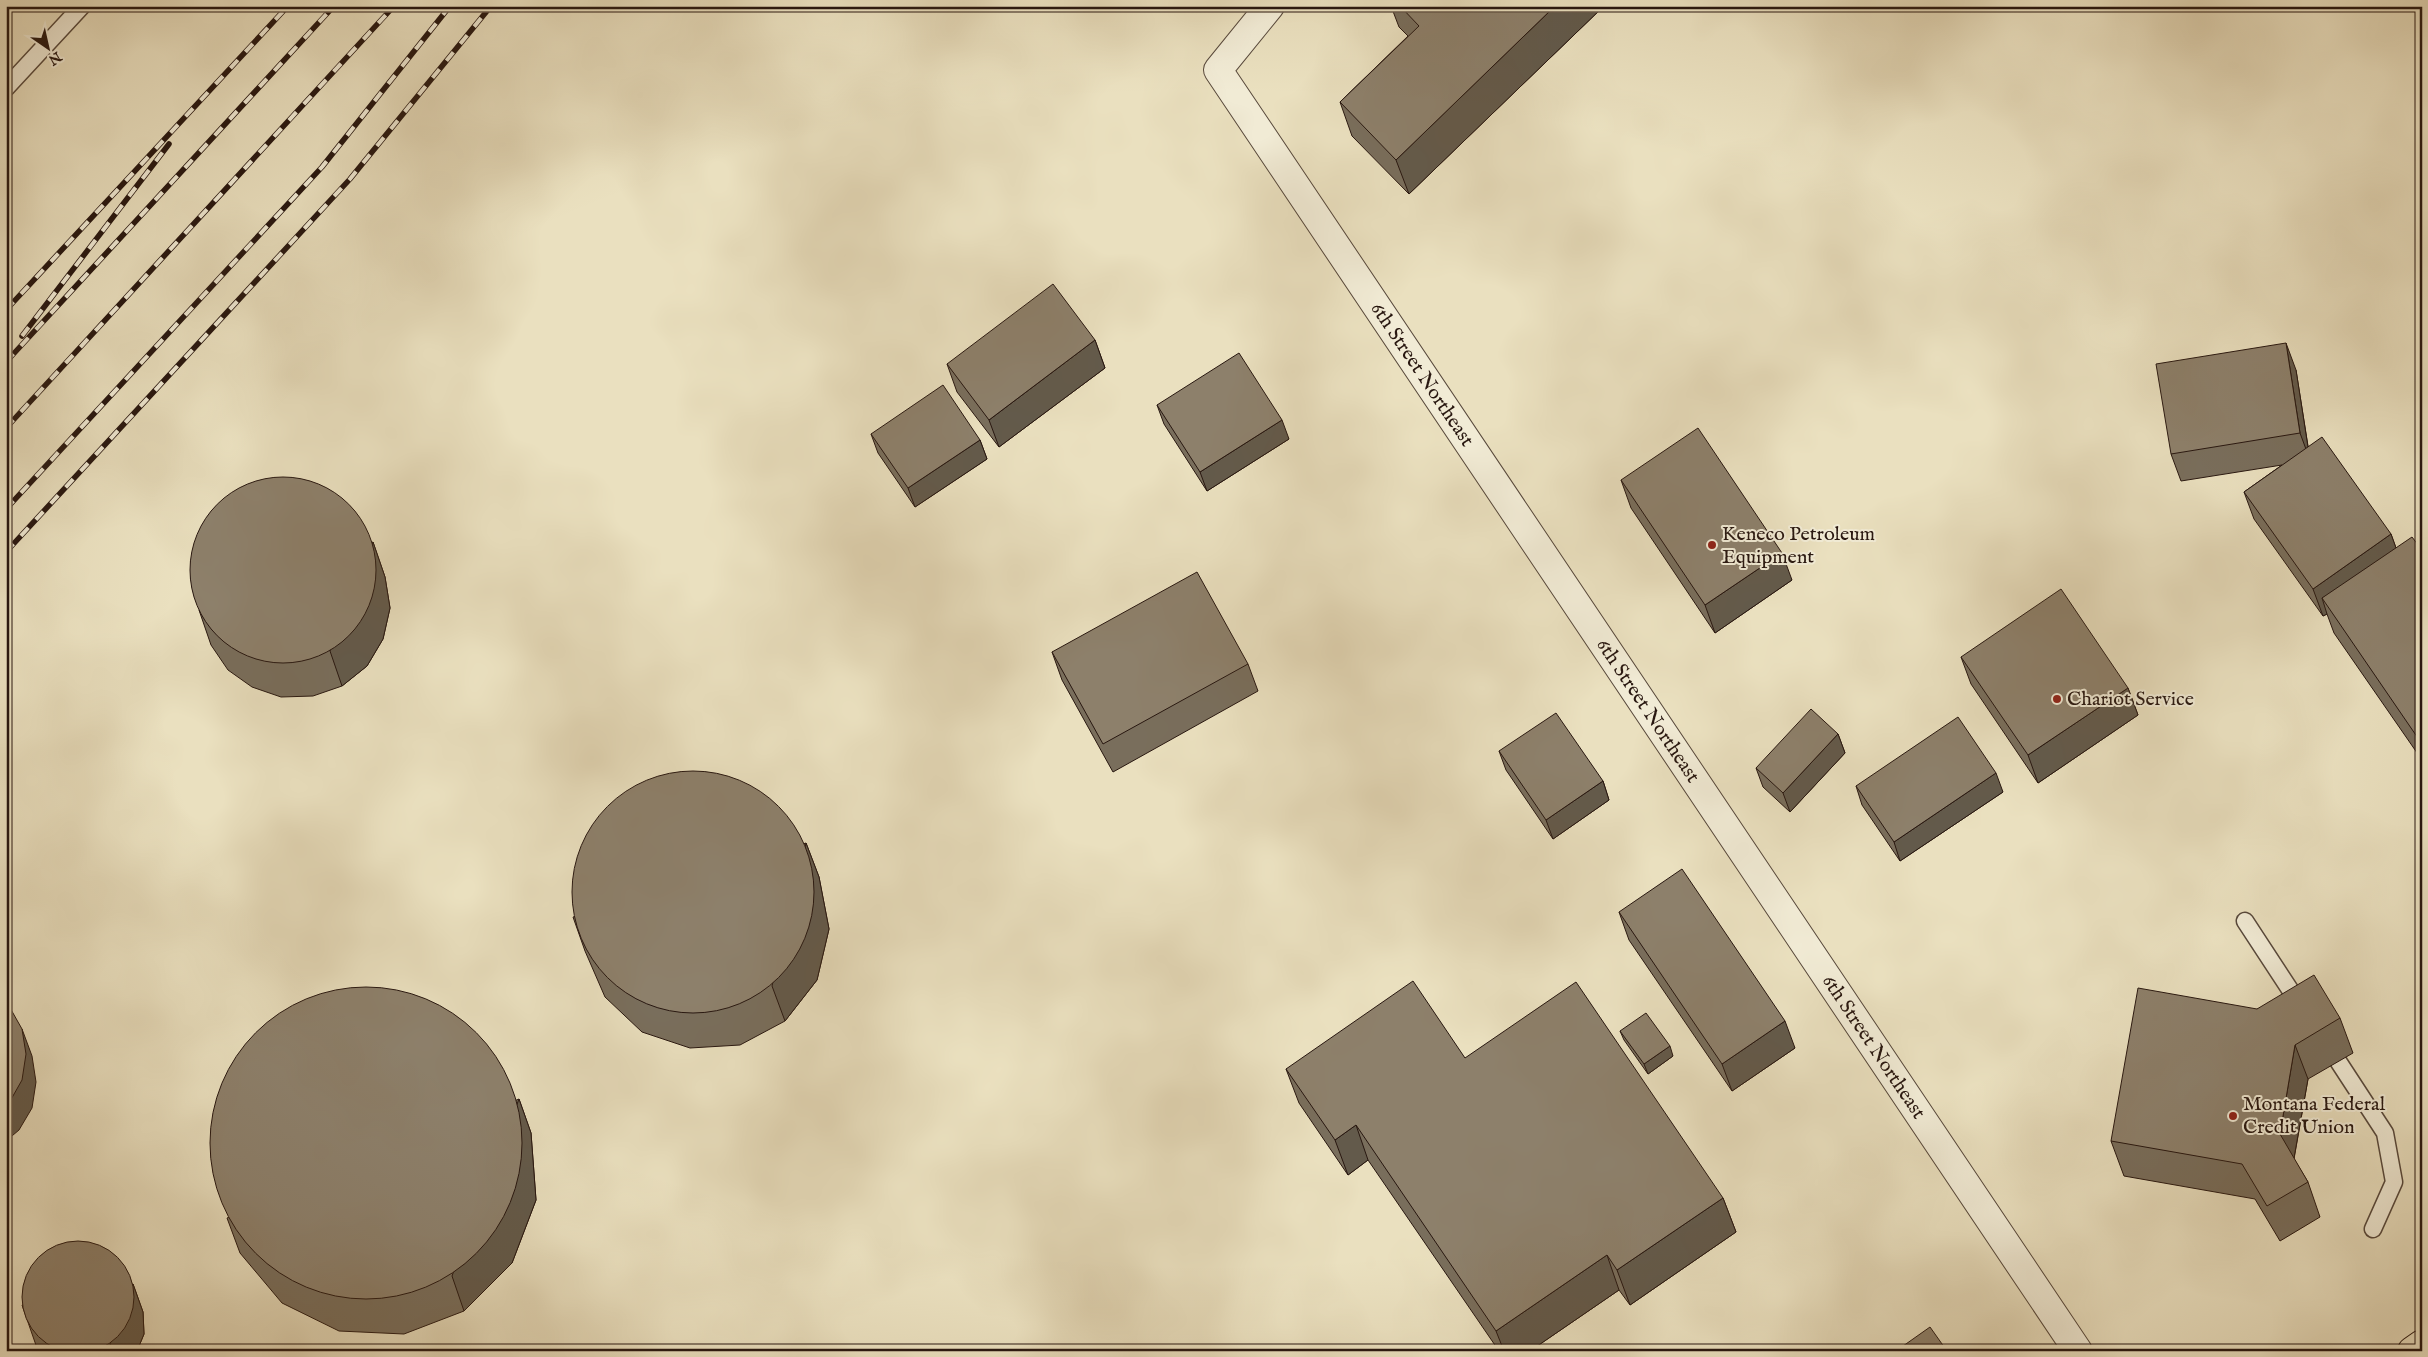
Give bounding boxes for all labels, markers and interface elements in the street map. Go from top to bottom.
north arrow [22,22,72,72]
text: N [45,47,66,69]
street label: 6th Street Northeast [1365,297,1480,451]
place label: Keneco Petroleum Equipment [1722,522,1875,570]
marker: Keneco Petroleum Equipment [1706,539,1718,551]
street label: 6th Street Northeast [1591,634,1705,788]
place label: Chariot Service [2067,687,2194,712]
marker: Chariot Service [2051,693,2063,705]
street label: 6th Street Northeast [1816,970,1931,1124]
place label: Montana Federal Credit Union [2243,1092,2386,1140]
marker: Montana Federal Credit Union [2227,1110,2239,1122]

